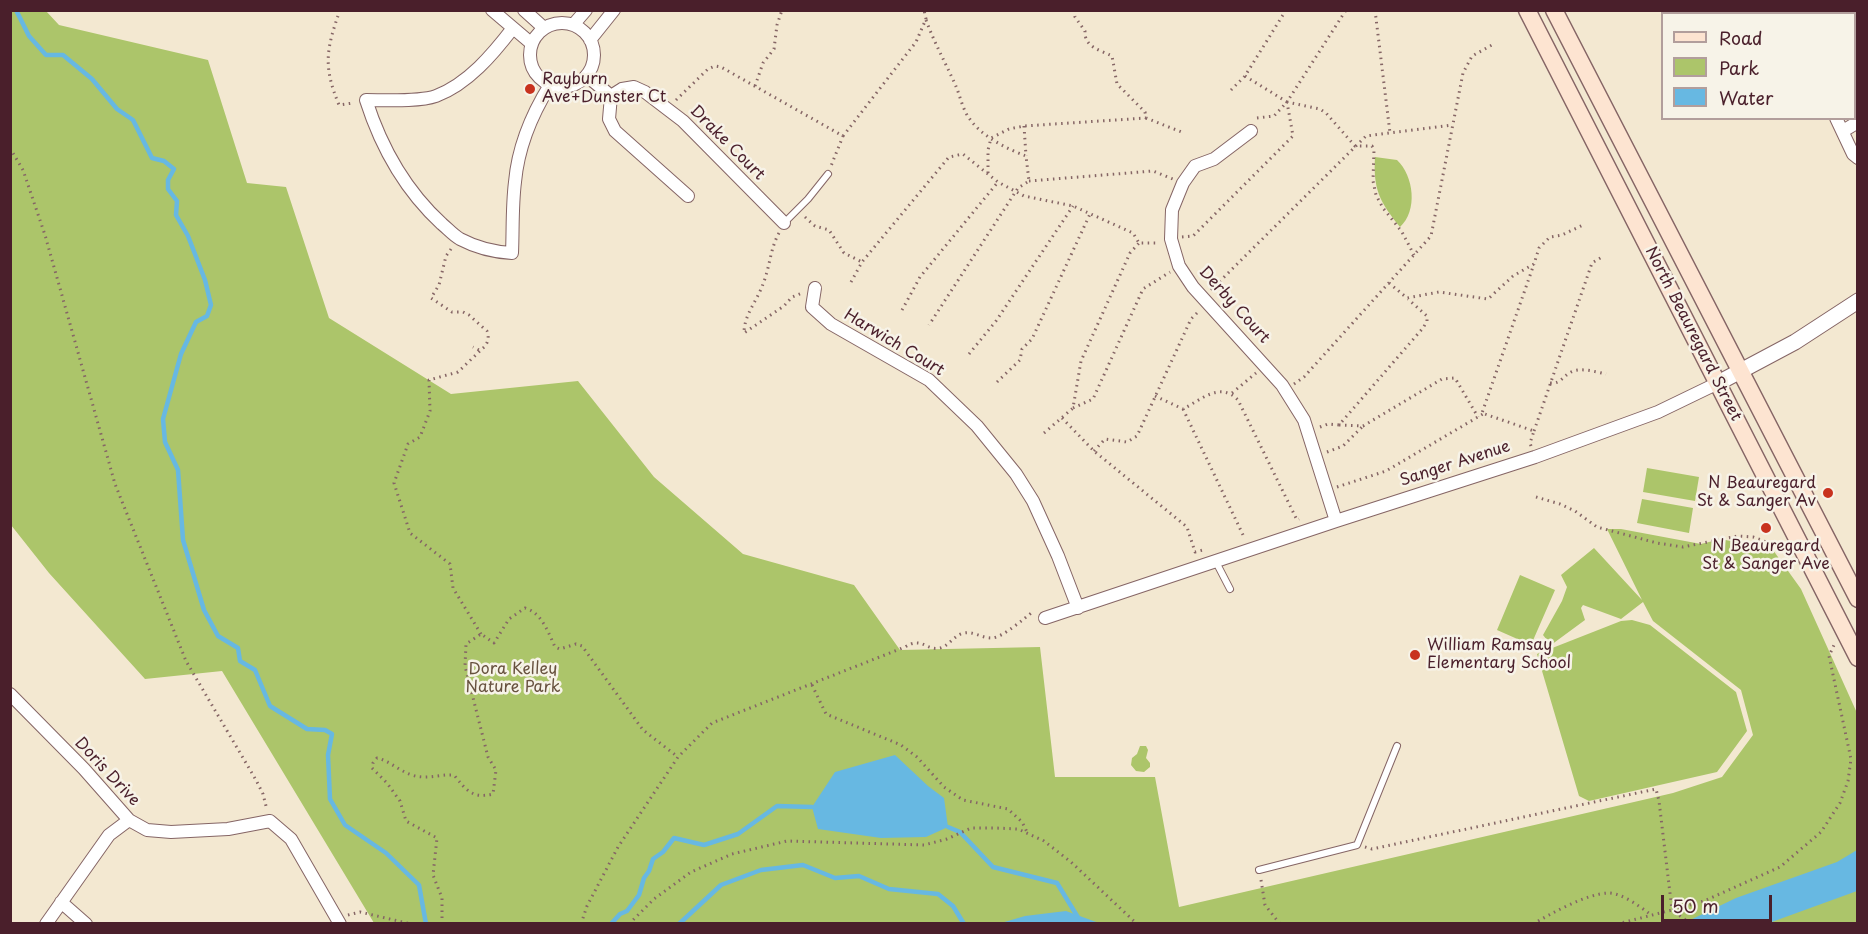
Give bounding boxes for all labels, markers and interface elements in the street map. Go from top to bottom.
legend [1661,12,1856,120]
text: Road [1719,24,1763,51]
text: Park [1719,54,1759,81]
place label: Rayburn Ave+Dunster Ct [542,70,666,108]
marker: Rayburn Ave+Dunster Ct [523,82,537,96]
text: Water [1719,84,1773,111]
street label: Drake Court [686,102,768,184]
street label: North Beauregard Street [1641,244,1745,424]
street label: Derby Court [1194,263,1274,347]
street label: Harwich Court [840,306,948,380]
street label: Sanger Avenue [1397,437,1513,491]
place label: N Beauregard St & Sanger Av [1697,474,1816,512]
marker: N Beauregard St & Sanger Av [1821,486,1835,500]
marker: N Beauregard St & Sanger Ave [1759,521,1773,535]
place label: N Beauregard St & Sanger Ave [1702,537,1830,575]
place label: William Ramsay Elementary School [1427,636,1571,674]
marker: William Ramsay Elementary School [1408,648,1422,662]
park label: Dora Kelley Nature Park [466,660,560,698]
street label: Doris Drive [70,734,144,810]
scale bar [1664,883,1775,921]
text: 50 m [1672,892,1719,919]

